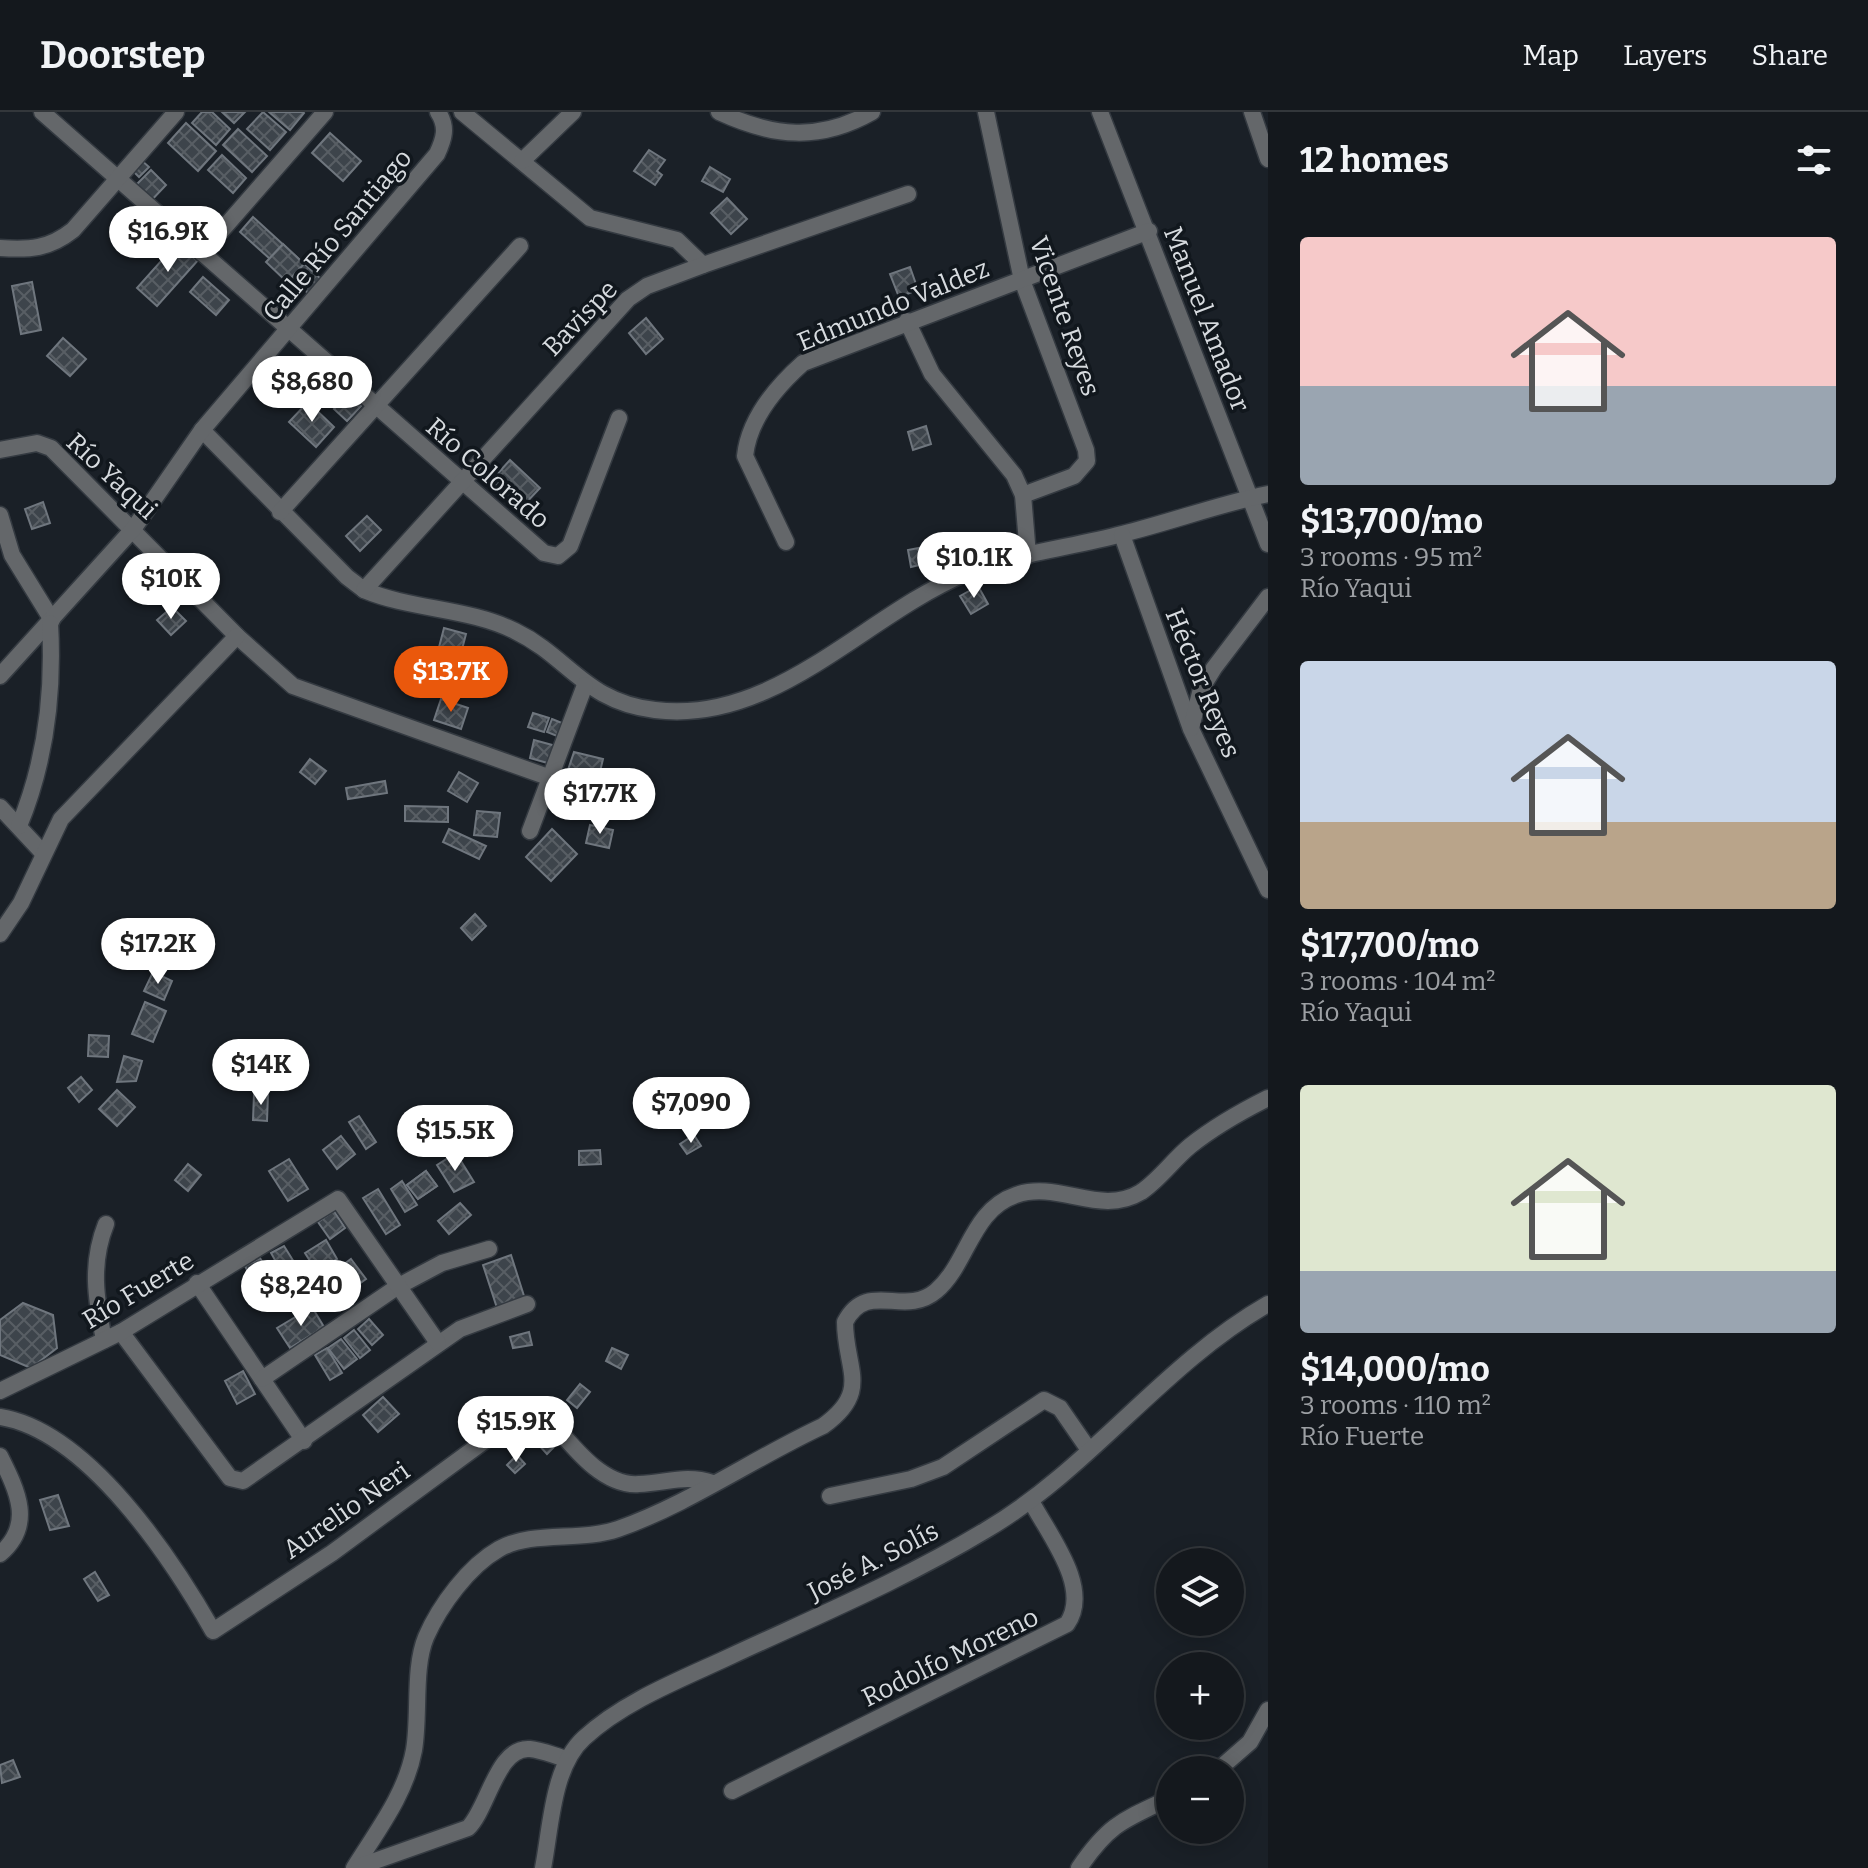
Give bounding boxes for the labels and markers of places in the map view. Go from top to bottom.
pin: $16.9K [103,206,233,274]
pin: $8,680 [247,356,377,424]
pin: $10.1K [909,532,1039,600]
pin: $10K [124,553,218,621]
pin: $13.7K [386,646,516,714]
pin: $17.7K [535,768,665,836]
pin: $17.2K [93,918,223,986]
pin: $14K [214,1039,308,1107]
pin: $7,090 [626,1077,756,1145]
pin: $15.5K [390,1105,520,1173]
pin: $8,240 [236,1260,366,1328]
pin: $15.9K [451,1396,581,1464]

